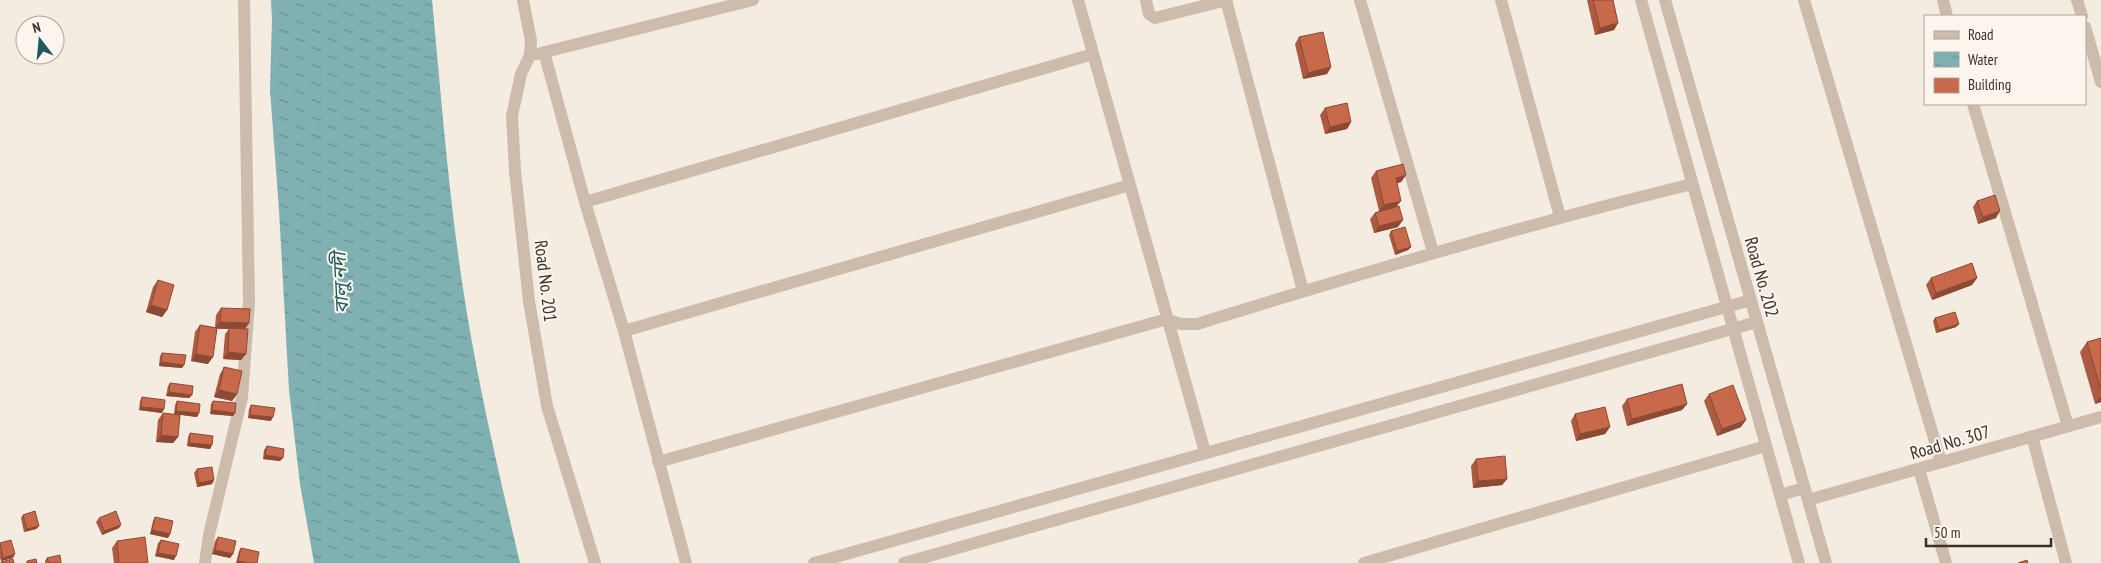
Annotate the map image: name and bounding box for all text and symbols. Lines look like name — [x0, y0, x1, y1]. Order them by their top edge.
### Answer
north arrow — [15, 15, 65, 65]
legend — [1924, 15, 2086, 105]
text: N — [30, 18, 43, 37]
text: Road — [1968, 25, 1994, 44]
text: Water — [1968, 50, 1999, 69]
text: Building — [1968, 75, 2011, 94]
street label: Road No. 202 — [1740, 234, 1784, 320]
street label: Road No. 201 — [530, 239, 562, 323]
water label: বালু নদী — [326, 248, 354, 314]
street label: Road No. 307 — [1907, 420, 1993, 464]
scale bar — [1926, 516, 2051, 548]
text: 50 m — [1934, 523, 1960, 542]

